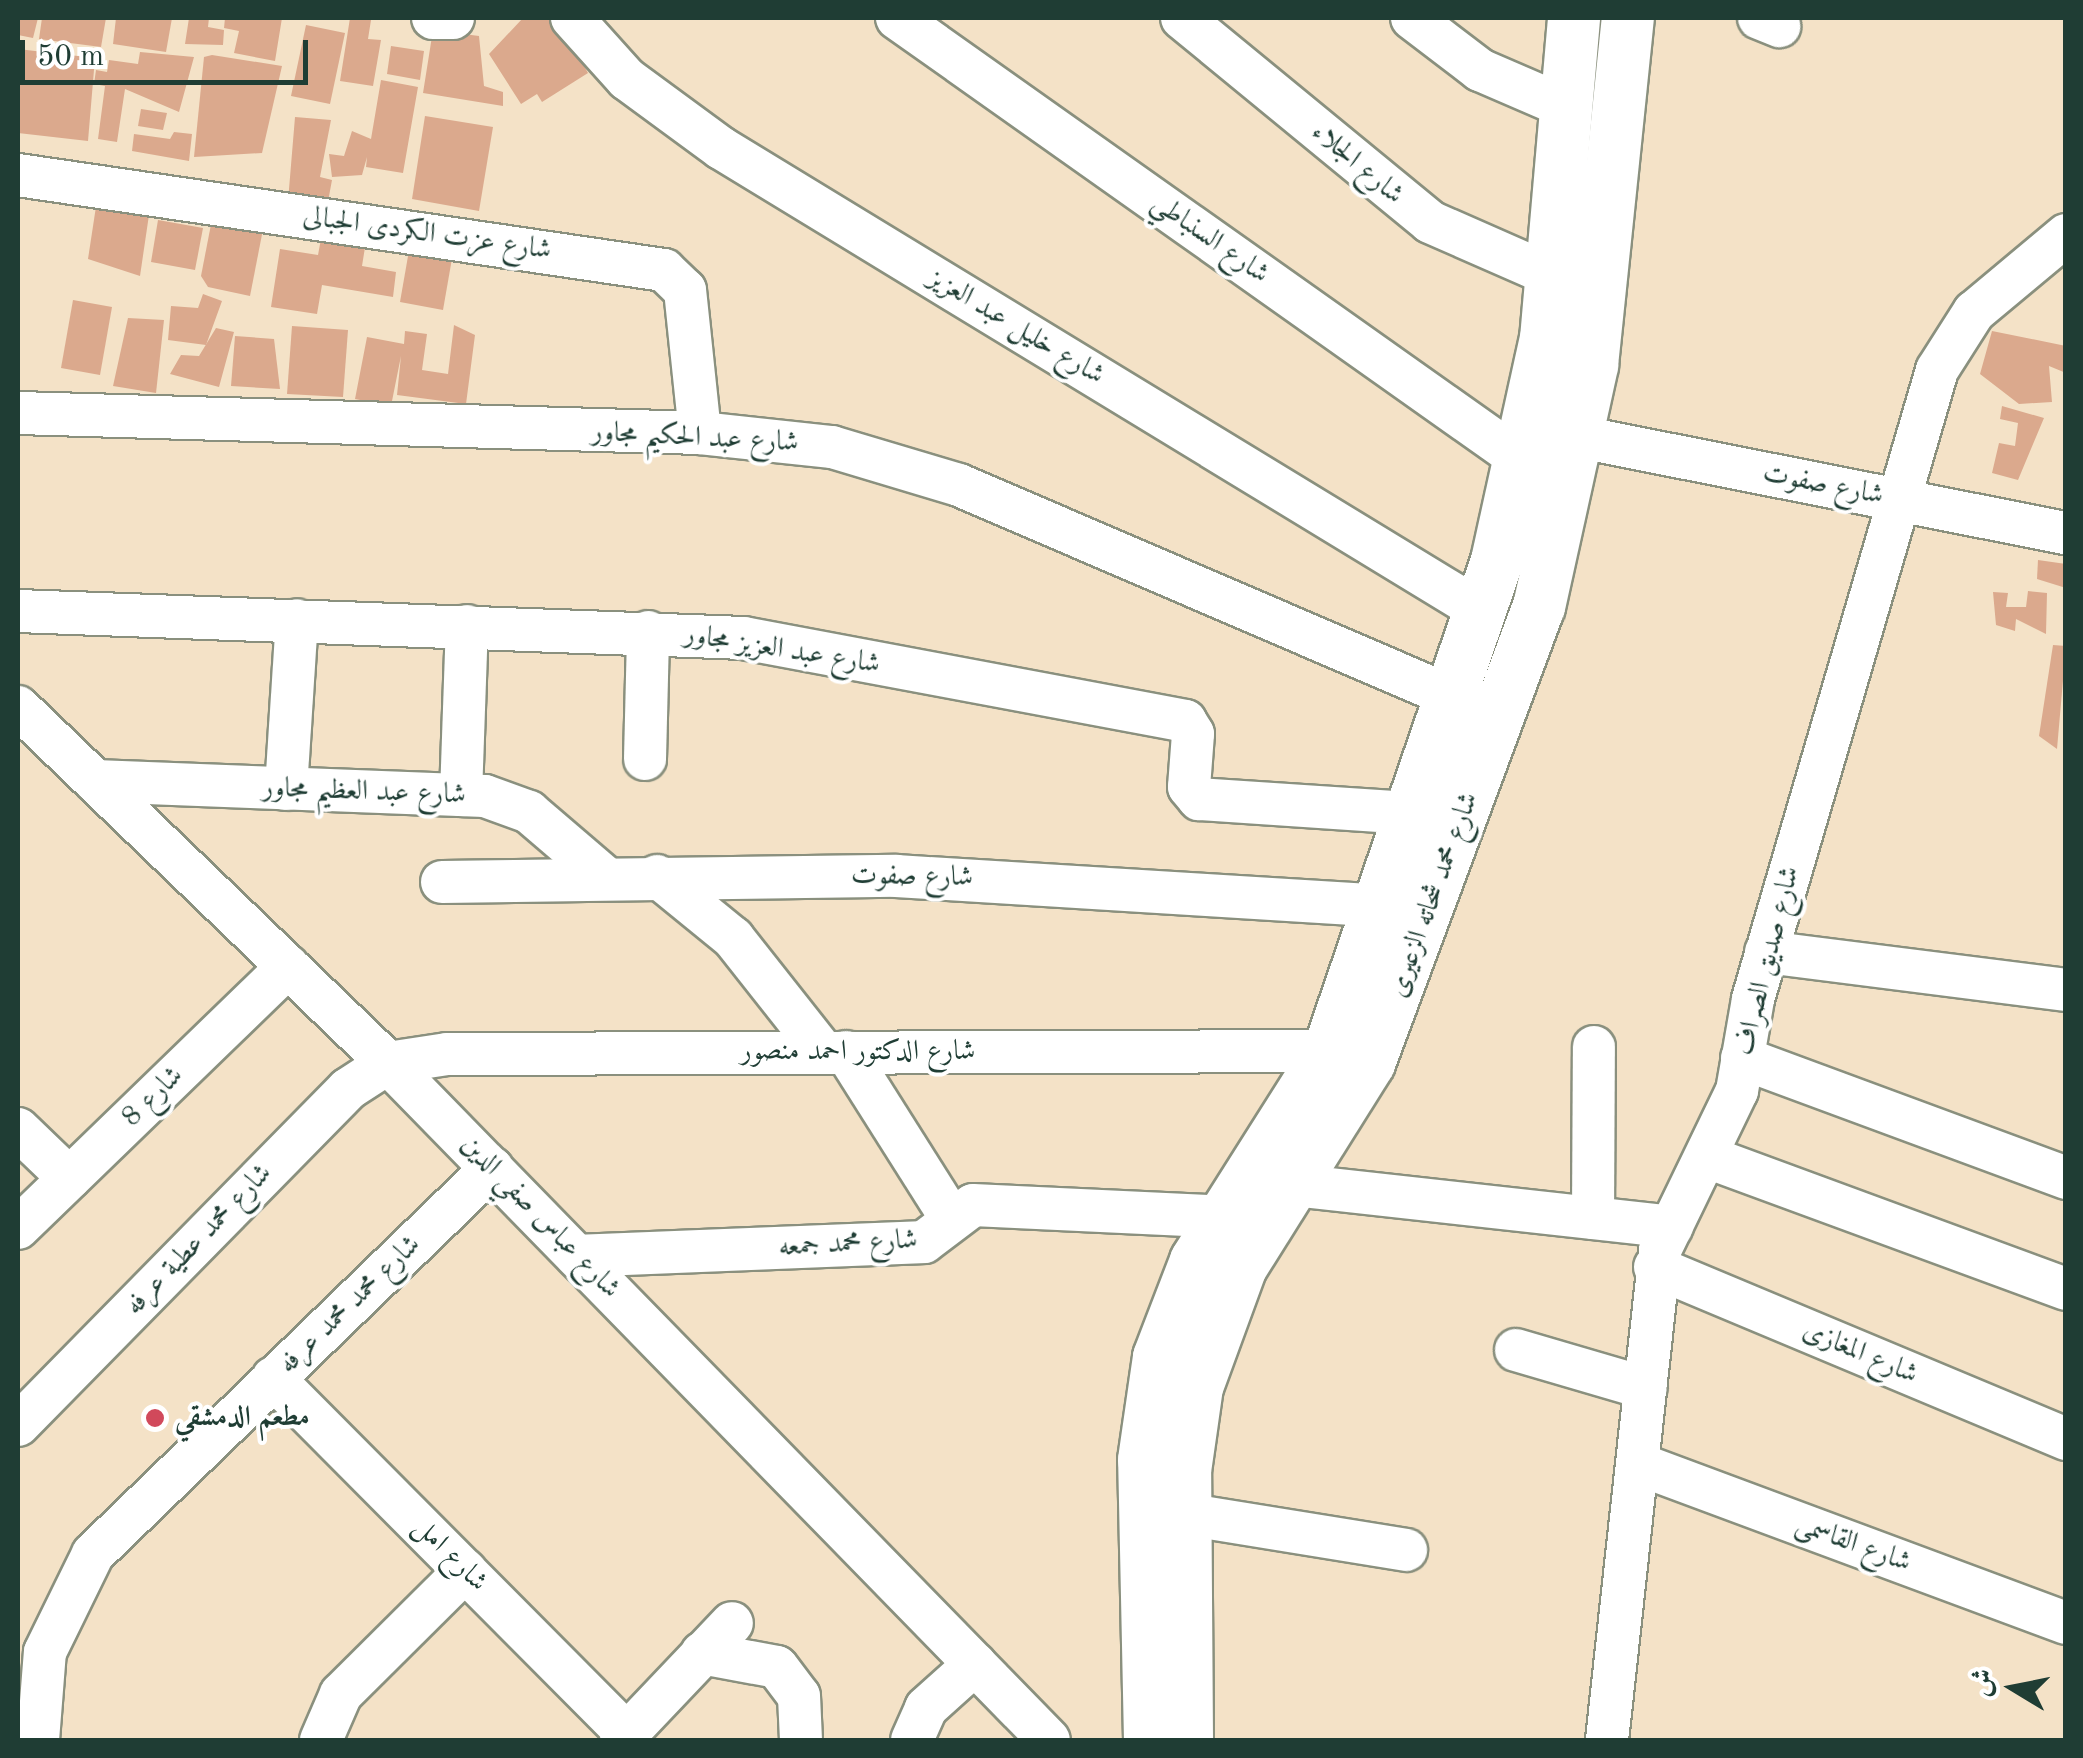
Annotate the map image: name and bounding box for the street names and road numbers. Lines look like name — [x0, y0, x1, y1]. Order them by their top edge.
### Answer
street label: شارع الجلاء — [1304, 116, 1410, 212]
street label: شارع السنباطي — [1145, 186, 1275, 292]
street label: شارع عزت الكردى الجبالى — [301, 200, 553, 268]
street label: شارع خليل عبد العزيز — [922, 261, 1110, 393]
street label: شارع عبد الحكيم مجاور — [591, 416, 799, 460]
street label: شارع صفوت — [1760, 457, 1886, 513]
street label: شارع عبد العزيز مجاور — [682, 618, 882, 682]
street label: شارع عبد العظيم مجاور — [262, 772, 466, 812]
street label: شارع محمد شحاته الزعيرى — [1381, 788, 1487, 1002]
street label: شارع صفوت — [851, 859, 973, 895]
street label: شارع صديق الصراف — [1728, 863, 1808, 1059]
street label: شارع الدكتور احمد منصور — [741, 1035, 975, 1069]
street label: شارع 8 — [115, 1060, 191, 1134]
street label: شارع عباس صفي الدين — [453, 1128, 627, 1306]
street label: شارع محمد عطية عرفه — [118, 1157, 280, 1323]
street label: شارع محمد جمعه — [778, 1224, 918, 1264]
street label: شارع محمد محمد عرفه — [272, 1229, 428, 1381]
street label: شارع المغازى — [1797, 1314, 1923, 1392]
street label: شارع القاسمى — [1791, 1508, 1915, 1580]
street label: شارع امل — [406, 1511, 494, 1599]

